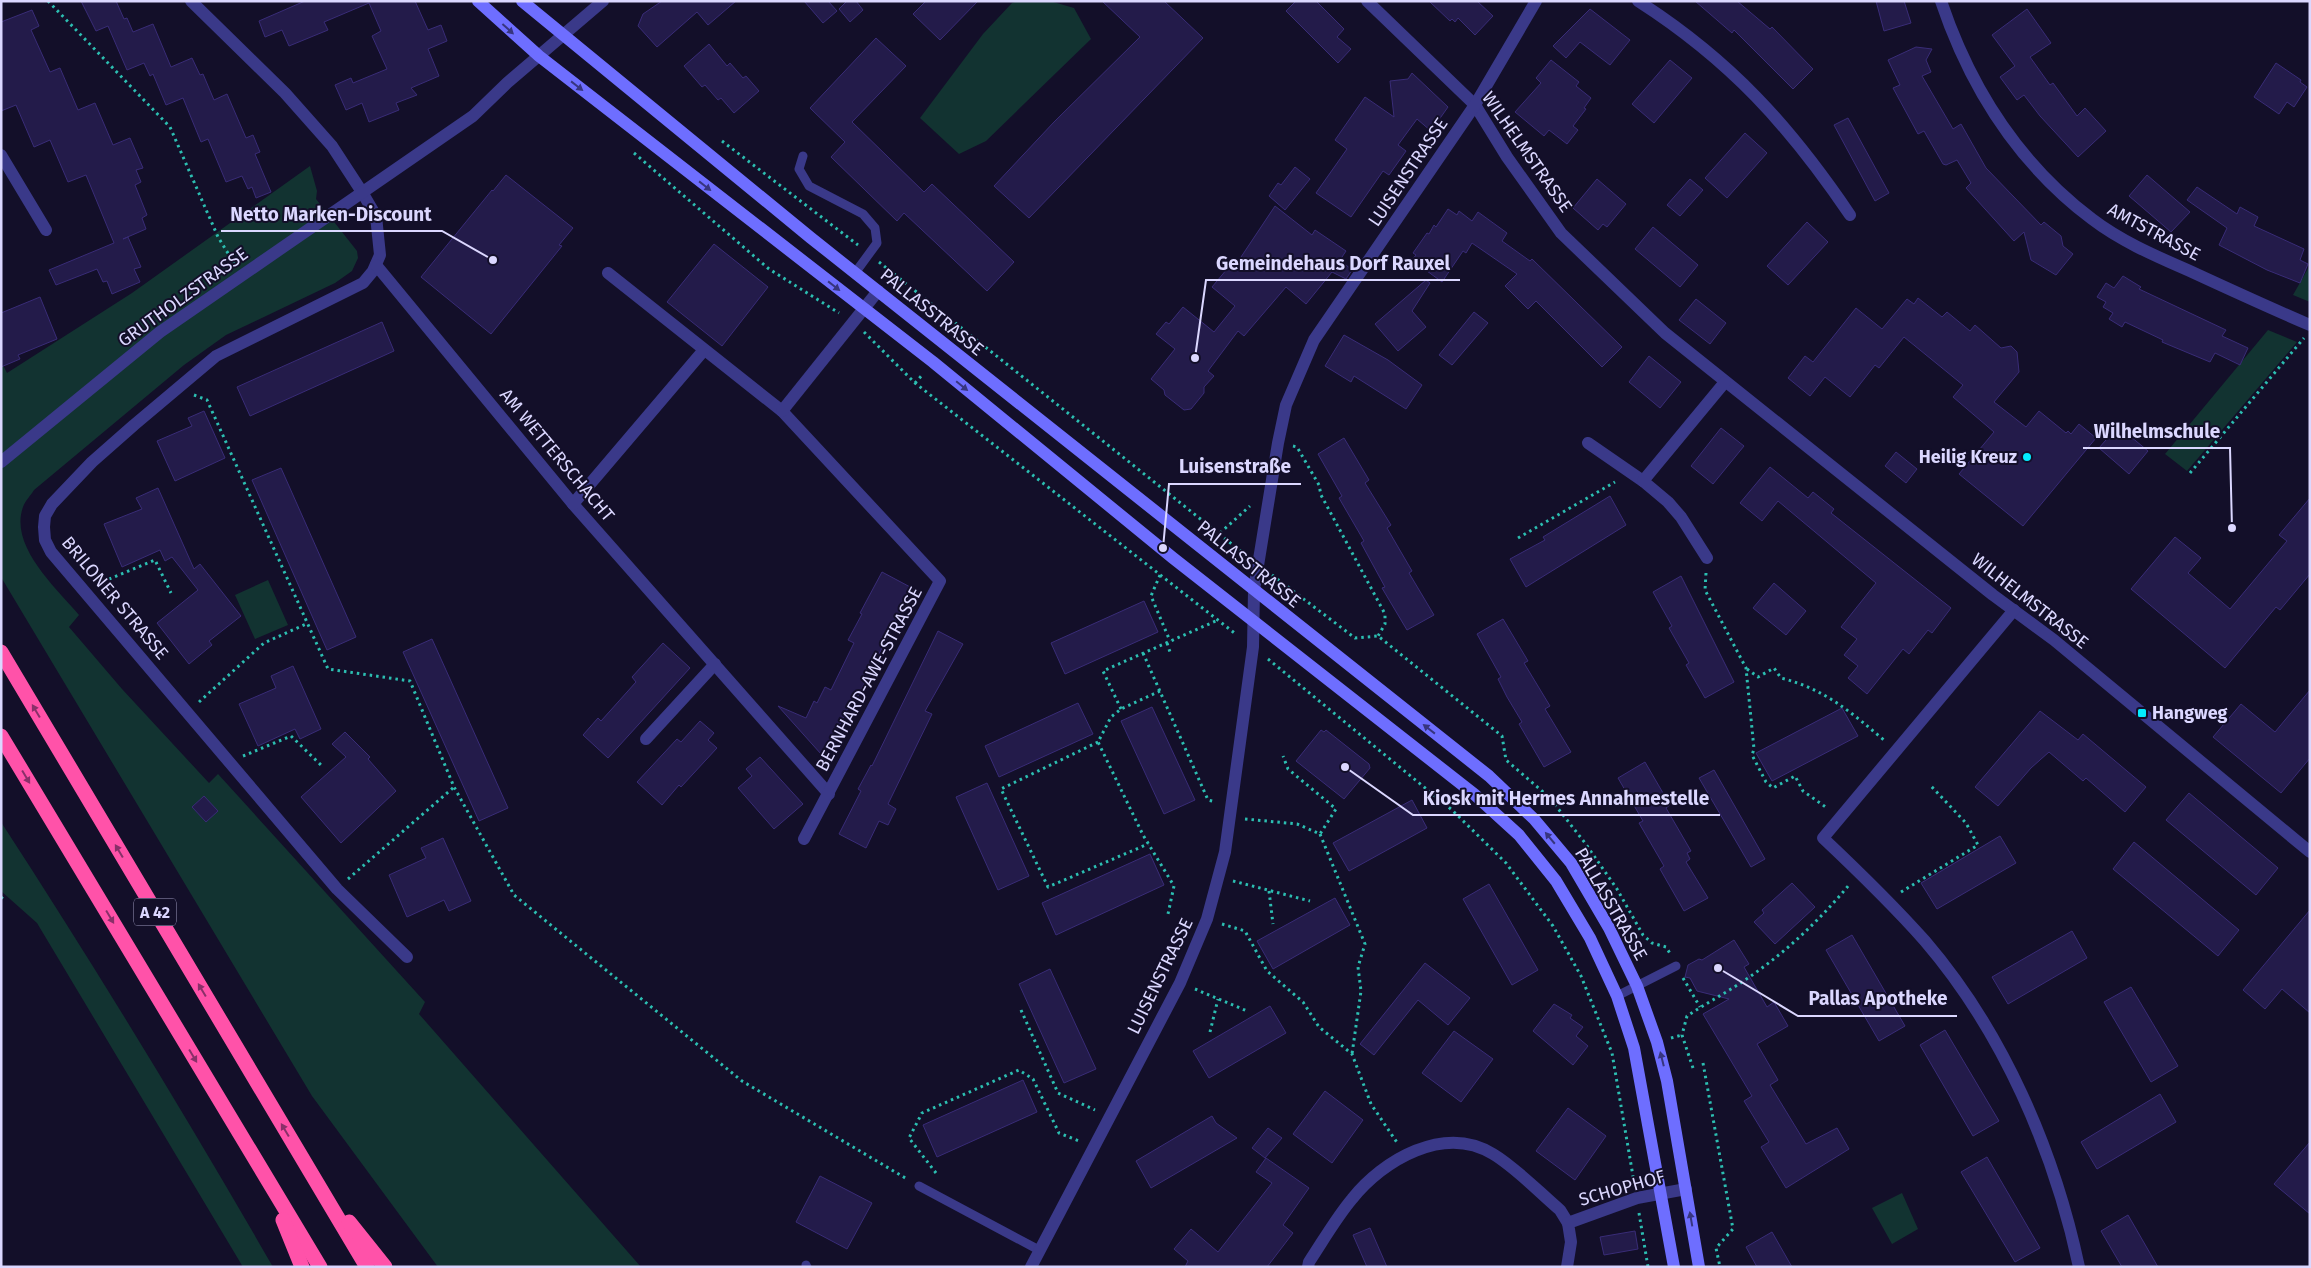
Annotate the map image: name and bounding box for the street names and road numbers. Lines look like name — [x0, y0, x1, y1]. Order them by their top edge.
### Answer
street label: WILHELMSTRASSE — [1477, 87, 1577, 217]
street label: LUISENSTRASSE — [1364, 113, 1452, 231]
street label: AMTSTRASSE — [2104, 198, 2204, 266]
street label: GRUTHOLZSTRASSE — [114, 243, 252, 351]
street label: PALLASSTRASSE — [876, 264, 988, 360]
street label: AM WETTERSCHACHT — [495, 384, 619, 526]
street label: PALLASSTRASSE — [1193, 516, 1305, 612]
street label: BRILONER STRASSE — [57, 532, 173, 664]
street label: WILHELMSTRASSE — [1967, 548, 2093, 654]
street label: BERNHARD-AWE-STRASSE — [811, 583, 927, 775]
street label: PALLASSTRASSE — [1570, 844, 1652, 964]
road number: A 42 — [134, 899, 176, 926]
street label: LUISENSTRASSE — [1122, 914, 1198, 1038]
street label: SCHOPHOF — [1576, 1165, 1668, 1211]

